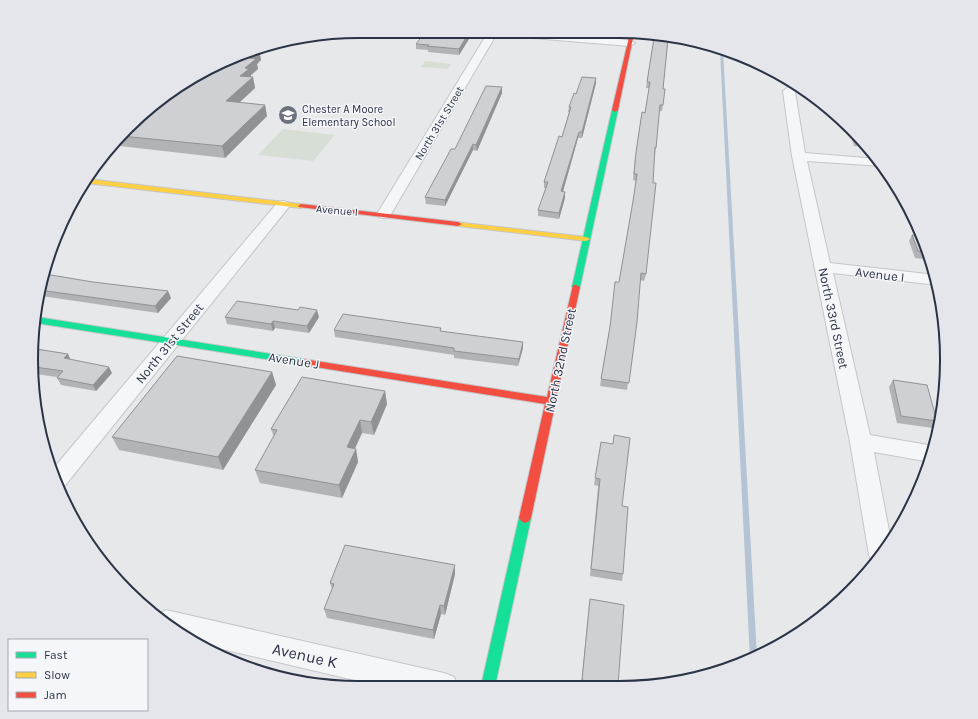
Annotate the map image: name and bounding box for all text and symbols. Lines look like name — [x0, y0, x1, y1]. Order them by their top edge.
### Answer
street label: North 31st Street — [412, 84, 467, 163]
place label: Chester A Moore Elementary School — [302, 103, 395, 129]
school or university icon: Chester A Moore Elementary School — [277, 104, 299, 126]
street label: Avenue I — [316, 202, 358, 219]
street label: Avenue I — [854, 264, 905, 285]
street label: North 33rd Street — [815, 266, 852, 370]
street label: North 31st Street — [132, 300, 206, 386]
street label: North 32nd Street — [542, 307, 579, 414]
street label: Avenue J — [268, 349, 320, 372]
legend — [8, 639, 148, 711]
street label: Avenue K — [271, 639, 340, 672]
text: Fast — [44, 648, 68, 662]
text: Slow — [44, 668, 70, 682]
text: Jam — [44, 688, 67, 702]

